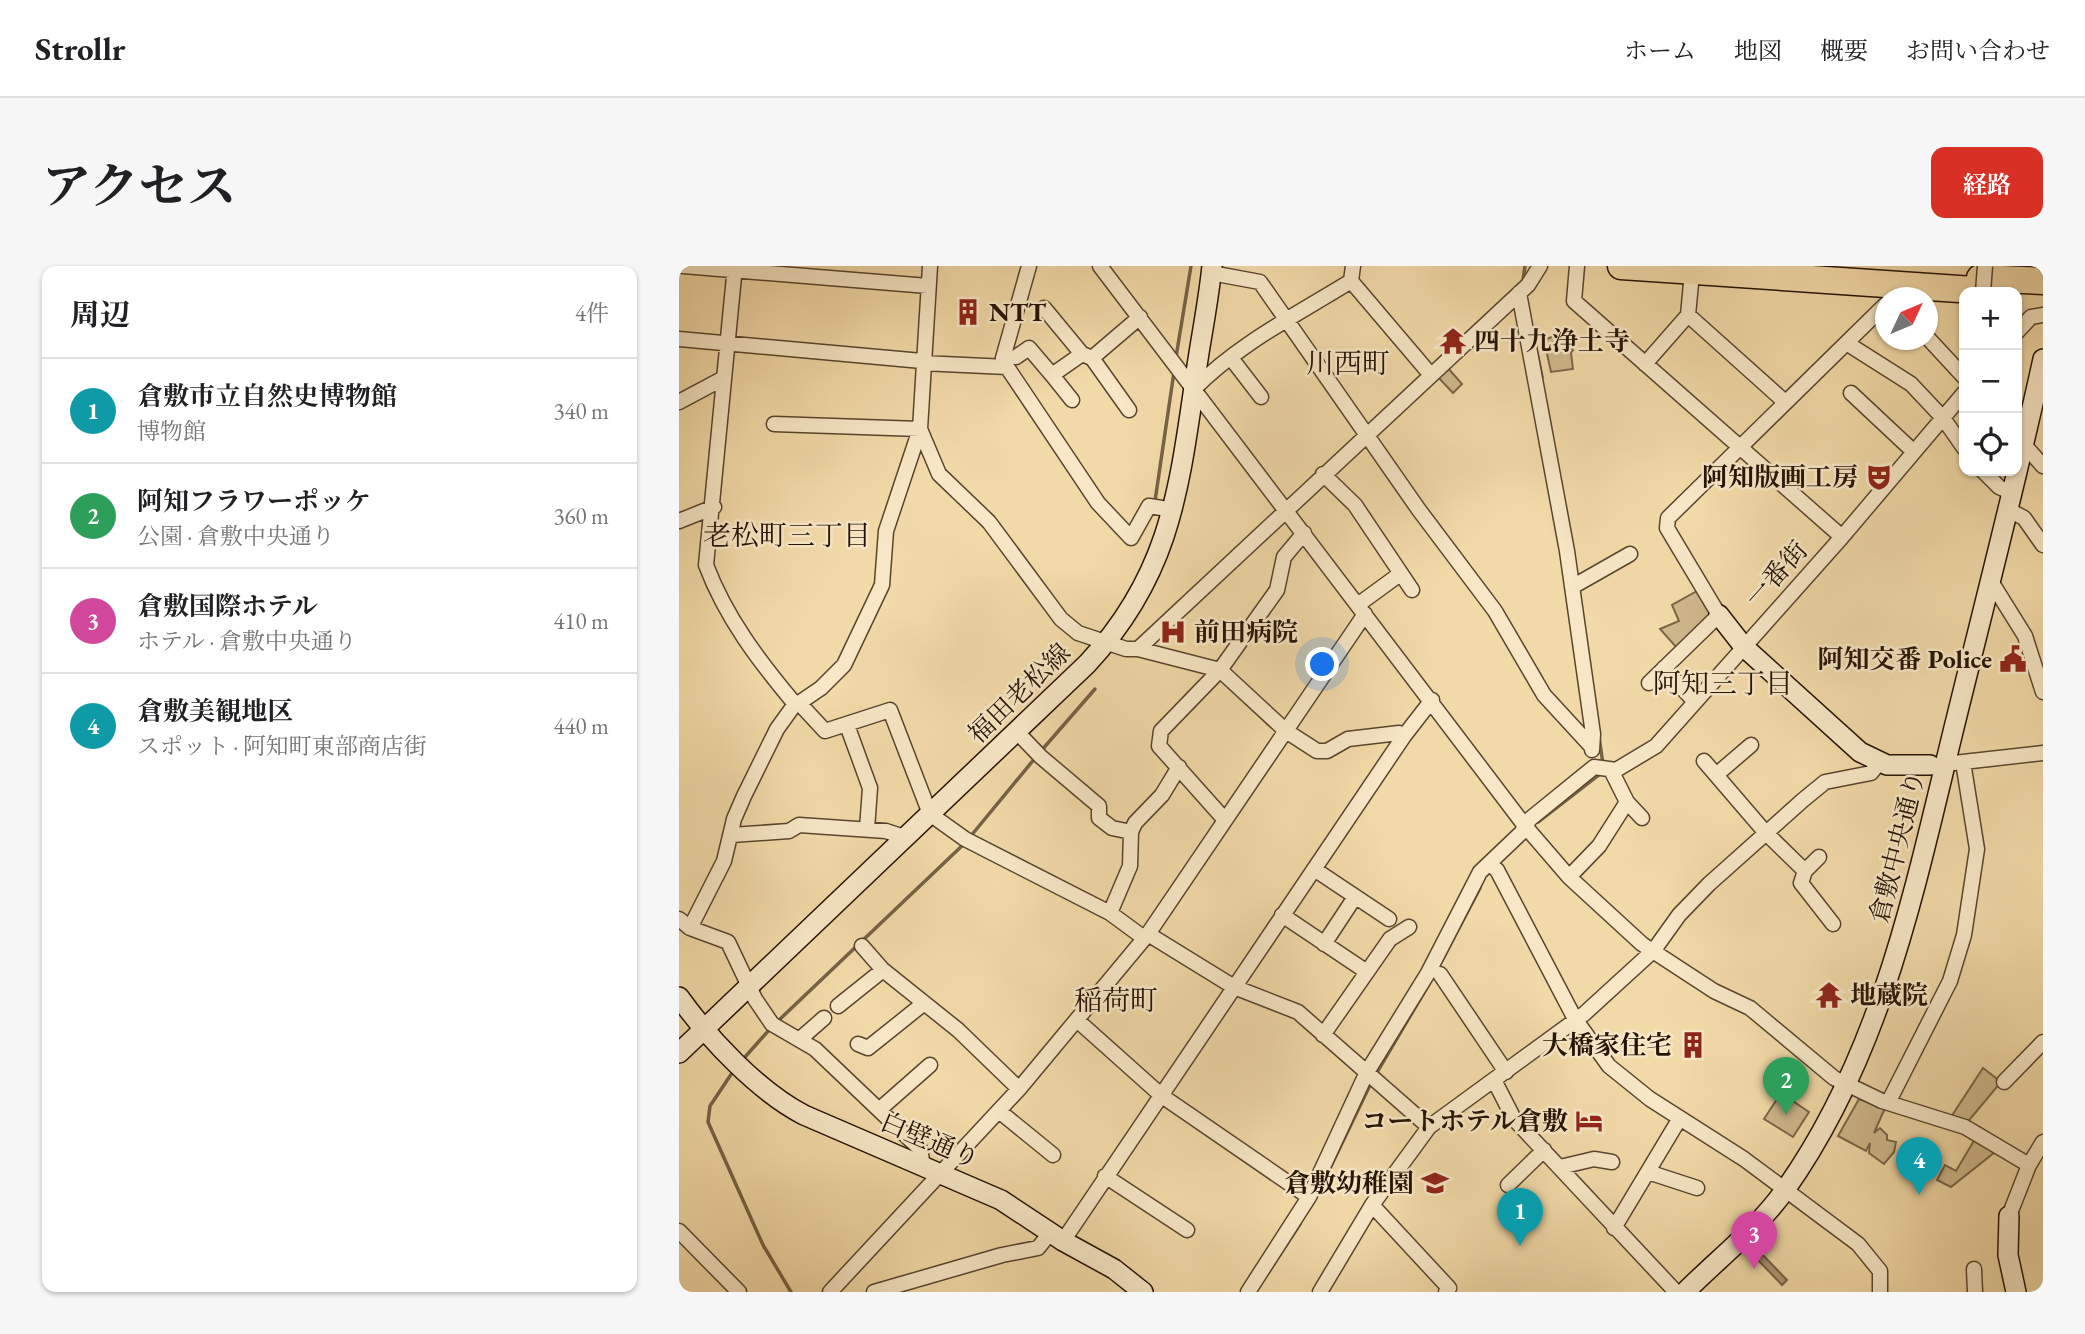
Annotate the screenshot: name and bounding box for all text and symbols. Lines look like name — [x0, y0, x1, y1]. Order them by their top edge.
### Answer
text: Strollr — [35, 27, 126, 70]
text: ホーム — [1624, 35, 1696, 66]
text: 地図 — [1734, 35, 1782, 66]
text: 概要 — [1820, 35, 1868, 66]
text: お問い合わせ — [1906, 35, 2050, 66]
button: 経路 — [1931, 147, 2043, 218]
text: アクセス — [42, 154, 237, 218]
north arrow — [1875, 287, 1938, 350]
map controls — [1959, 287, 2022, 476]
button: + — [1959, 287, 2022, 350]
text: 周辺 — [70, 295, 130, 334]
place label: NTT — [989, 295, 1047, 329]
building icon: NTT — [953, 297, 983, 327]
text: 4件 — [575, 298, 609, 328]
place label: 四十九浄土寺 — [1474, 324, 1630, 358]
temple icon: 四十九浄土寺 — [1438, 326, 1468, 356]
district label: 川西町 — [1306, 345, 1390, 381]
button: − — [1959, 350, 2022, 413]
text: 倉敷市立自然史博物館 — [137, 379, 397, 413]
text: 1 — [87, 396, 99, 426]
text: 340 m — [553, 396, 609, 426]
button: locate — [1959, 413, 2022, 476]
text: 博物館 — [137, 416, 206, 446]
place label: 阿知版画工房 — [1702, 460, 1858, 494]
theatre icon: 阿知版画工房 — [1864, 462, 1894, 492]
text: 阿知フラワーポッケ — [137, 484, 371, 518]
text: 2 — [87, 501, 99, 531]
text: 360 m — [553, 501, 609, 531]
district label: 老松町三丁目 — [703, 517, 871, 553]
text: 公園 · 倉敷中央通り — [137, 521, 335, 551]
street label: 一番街 — [1737, 534, 1815, 614]
text: 倉敷国際ホテル — [137, 589, 318, 623]
text: 3 — [87, 606, 99, 636]
text: 410 m — [553, 606, 609, 636]
place label: 前田病院 — [1194, 615, 1298, 649]
hospital icon: 前田病院 — [1158, 617, 1188, 647]
text: ホテル · 倉敷中央通り — [137, 626, 357, 656]
street label: 福田老松線 — [960, 636, 1078, 750]
place label: 阿知交番 Police — [1818, 642, 1992, 676]
public building icon: 阿知交番 Police — [1998, 644, 2028, 674]
your location — [1305, 647, 1339, 681]
district label: 阿知三丁目 — [1653, 665, 1793, 701]
text: 倉敷美観地区 — [137, 694, 293, 728]
text: 4 — [87, 711, 99, 741]
text: 440 m — [553, 711, 609, 741]
text: スポット · 阿知町東部商店街 — [137, 731, 427, 761]
street label: 倉敷中央通り — [1862, 767, 1932, 927]
place label: 地蔵院 — [1850, 978, 1928, 1012]
temple icon: 地蔵院 — [1814, 980, 1844, 1010]
district label: 稲荷町 — [1074, 982, 1158, 1018]
place label: 大橋家住宅 — [1542, 1028, 1672, 1062]
building icon: 大橋家住宅 — [1678, 1030, 1708, 1060]
pin: 2 — [1763, 1057, 1809, 1115]
street label: 白壁通り — [875, 1104, 985, 1176]
place label: コートホテル倉敷 — [1361, 1104, 1568, 1138]
hotel icon: コートホテル倉敷 — [1574, 1106, 1604, 1136]
pin: 4 — [1896, 1137, 1942, 1195]
place label: 倉敷幼稚園 — [1284, 1166, 1414, 1200]
school or university icon: 倉敷幼稚園 — [1420, 1168, 1450, 1198]
pin: 1 — [1497, 1188, 1543, 1246]
pin: 3 — [1731, 1211, 1777, 1269]

